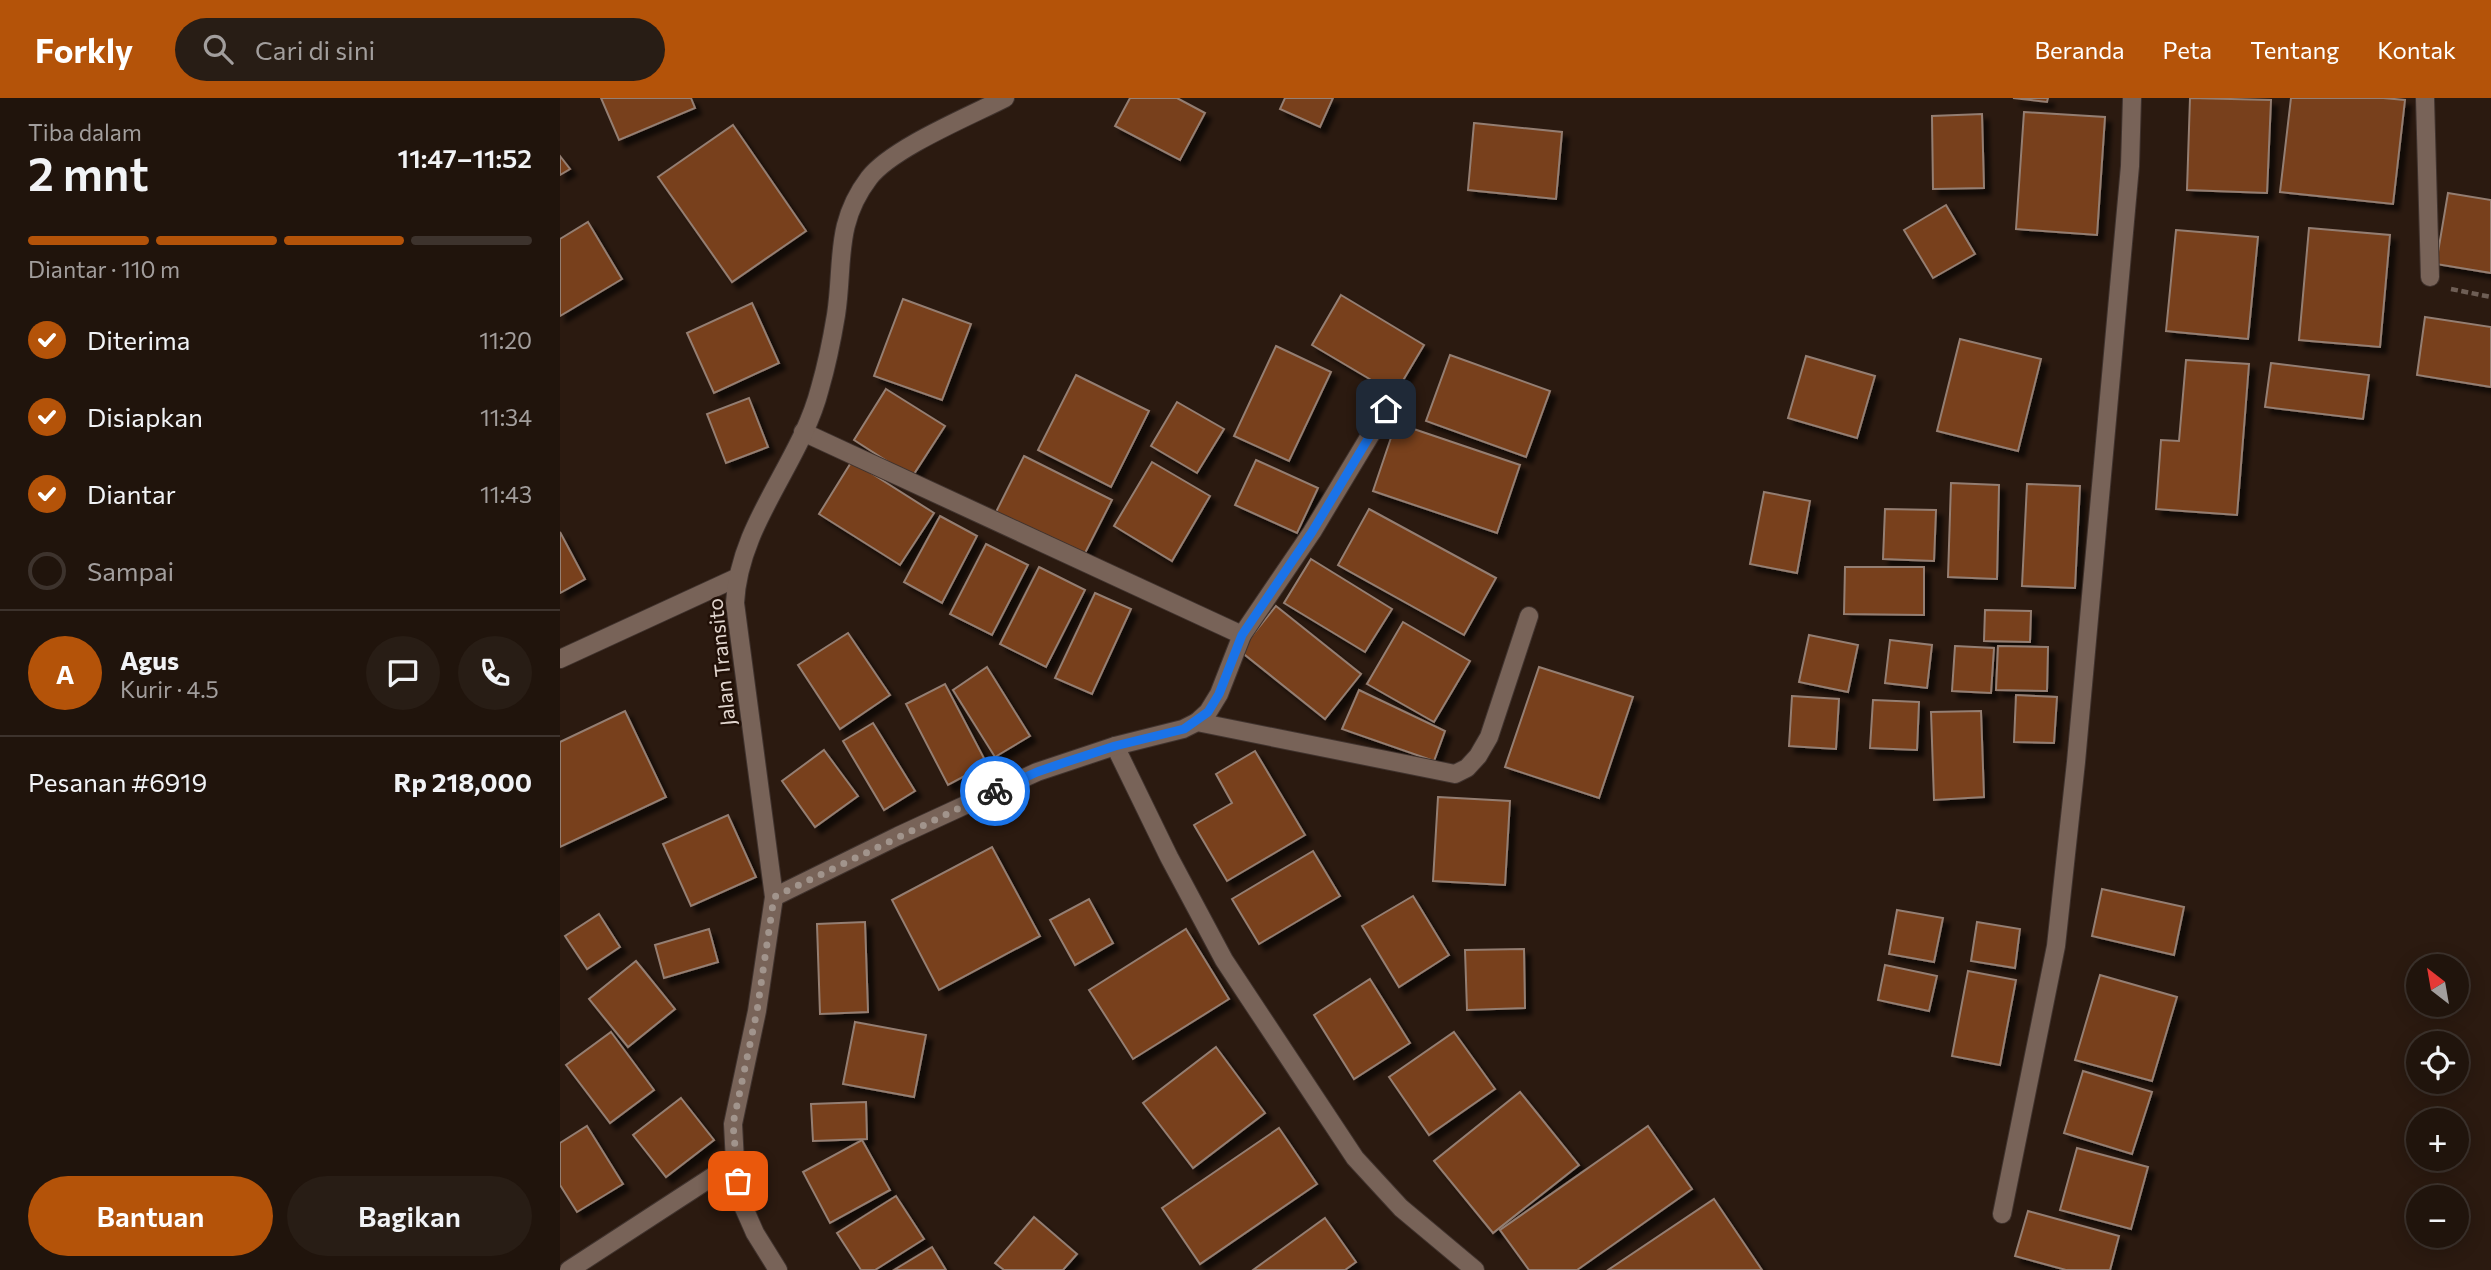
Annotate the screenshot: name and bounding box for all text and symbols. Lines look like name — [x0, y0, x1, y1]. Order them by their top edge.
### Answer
search box — [175, 18, 665, 81]
text: Forkly — [35, 29, 133, 70]
icon: search — [199, 30, 237, 68]
text: Cari di sini — [255, 34, 375, 65]
text: Beranda — [2034, 35, 2125, 64]
text: Peta — [2163, 35, 2212, 64]
text: Tentang — [2250, 35, 2339, 64]
text: Kontak — [2377, 35, 2456, 64]
text: Tiba dalam — [28, 118, 142, 146]
text: 11:47–11:52 — [398, 142, 532, 173]
text: 2 mnt — [28, 144, 149, 200]
text: Diantar · 110 m — [28, 255, 180, 283]
icon: check — [28, 321, 66, 359]
text: Diterima — [87, 324, 190, 355]
text: 11:20 — [479, 326, 532, 354]
pin — [1356, 379, 1416, 439]
icon: home — [1367, 390, 1405, 428]
icon: check — [28, 398, 66, 436]
text: Disiapkan — [87, 401, 203, 432]
text: 11:34 — [480, 403, 532, 431]
icon: check — [28, 475, 66, 513]
text: Diantar — [87, 478, 176, 509]
text: 11:43 — [480, 480, 532, 508]
text: Sampai — [87, 555, 174, 586]
street label: Jalan Transito — [701, 597, 740, 727]
button: chat — [366, 636, 440, 710]
button: phone — [458, 636, 532, 710]
text: Agus — [120, 644, 179, 675]
text: A — [56, 658, 74, 689]
text: Kurir · 4.5 — [120, 675, 219, 703]
courier — [960, 756, 1030, 826]
text: Pesanan #6919 — [28, 766, 207, 797]
text: Rp 218,000 — [393, 766, 532, 797]
icon: bike — [976, 772, 1014, 810]
north arrow — [2406, 954, 2469, 1017]
map controls — [2406, 954, 2469, 1248]
button: locate — [2406, 1031, 2469, 1094]
button: + — [2406, 1108, 2469, 1171]
pin — [708, 1151, 768, 1211]
icon: bag — [719, 1162, 757, 1200]
button: Bantuan — [28, 1176, 273, 1256]
button: Bagikan — [287, 1176, 532, 1256]
button: − — [2406, 1185, 2469, 1248]

